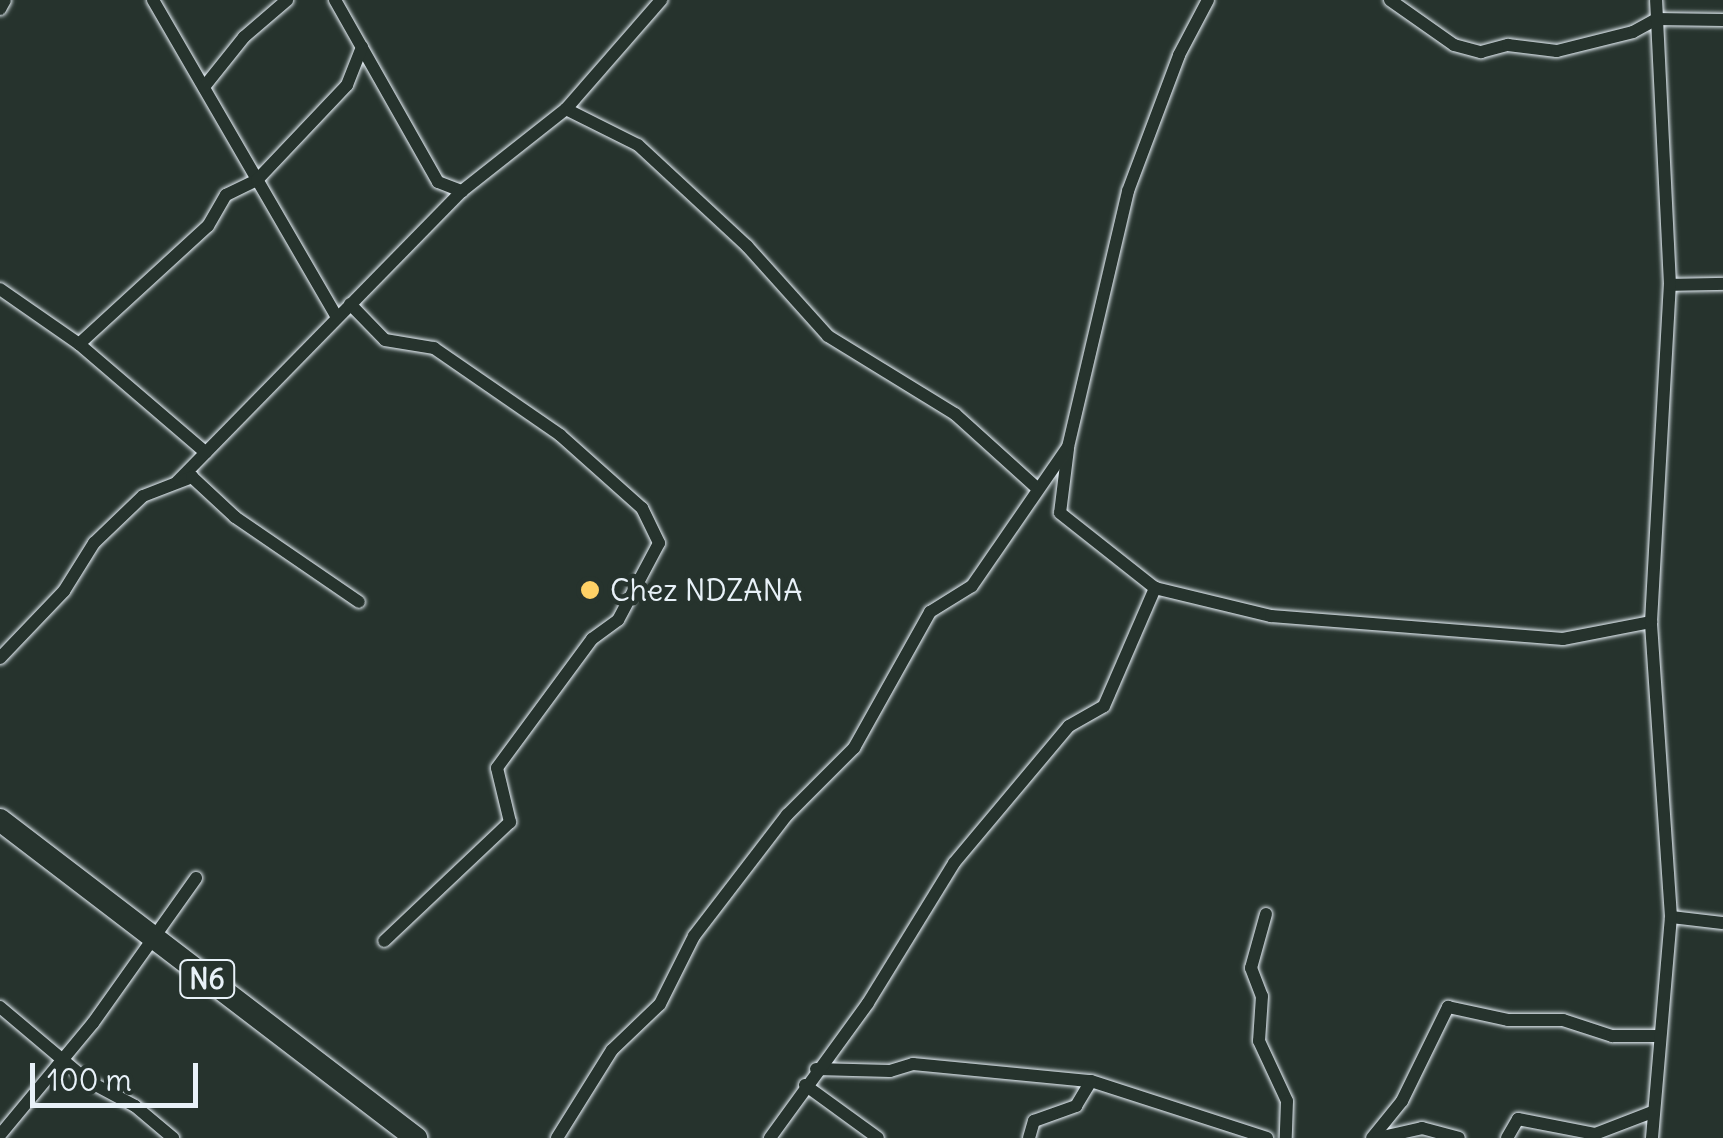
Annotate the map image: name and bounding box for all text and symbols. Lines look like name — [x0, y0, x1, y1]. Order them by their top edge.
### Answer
place label: Chez NDZANA — [610, 572, 803, 608]
marker: Chez NDZANA — [579, 579, 601, 601]
road number: N6 — [177, 956, 237, 1002]
scale bar — [35, 1043, 202, 1105]
text: 100 m — [47, 1061, 132, 1099]

